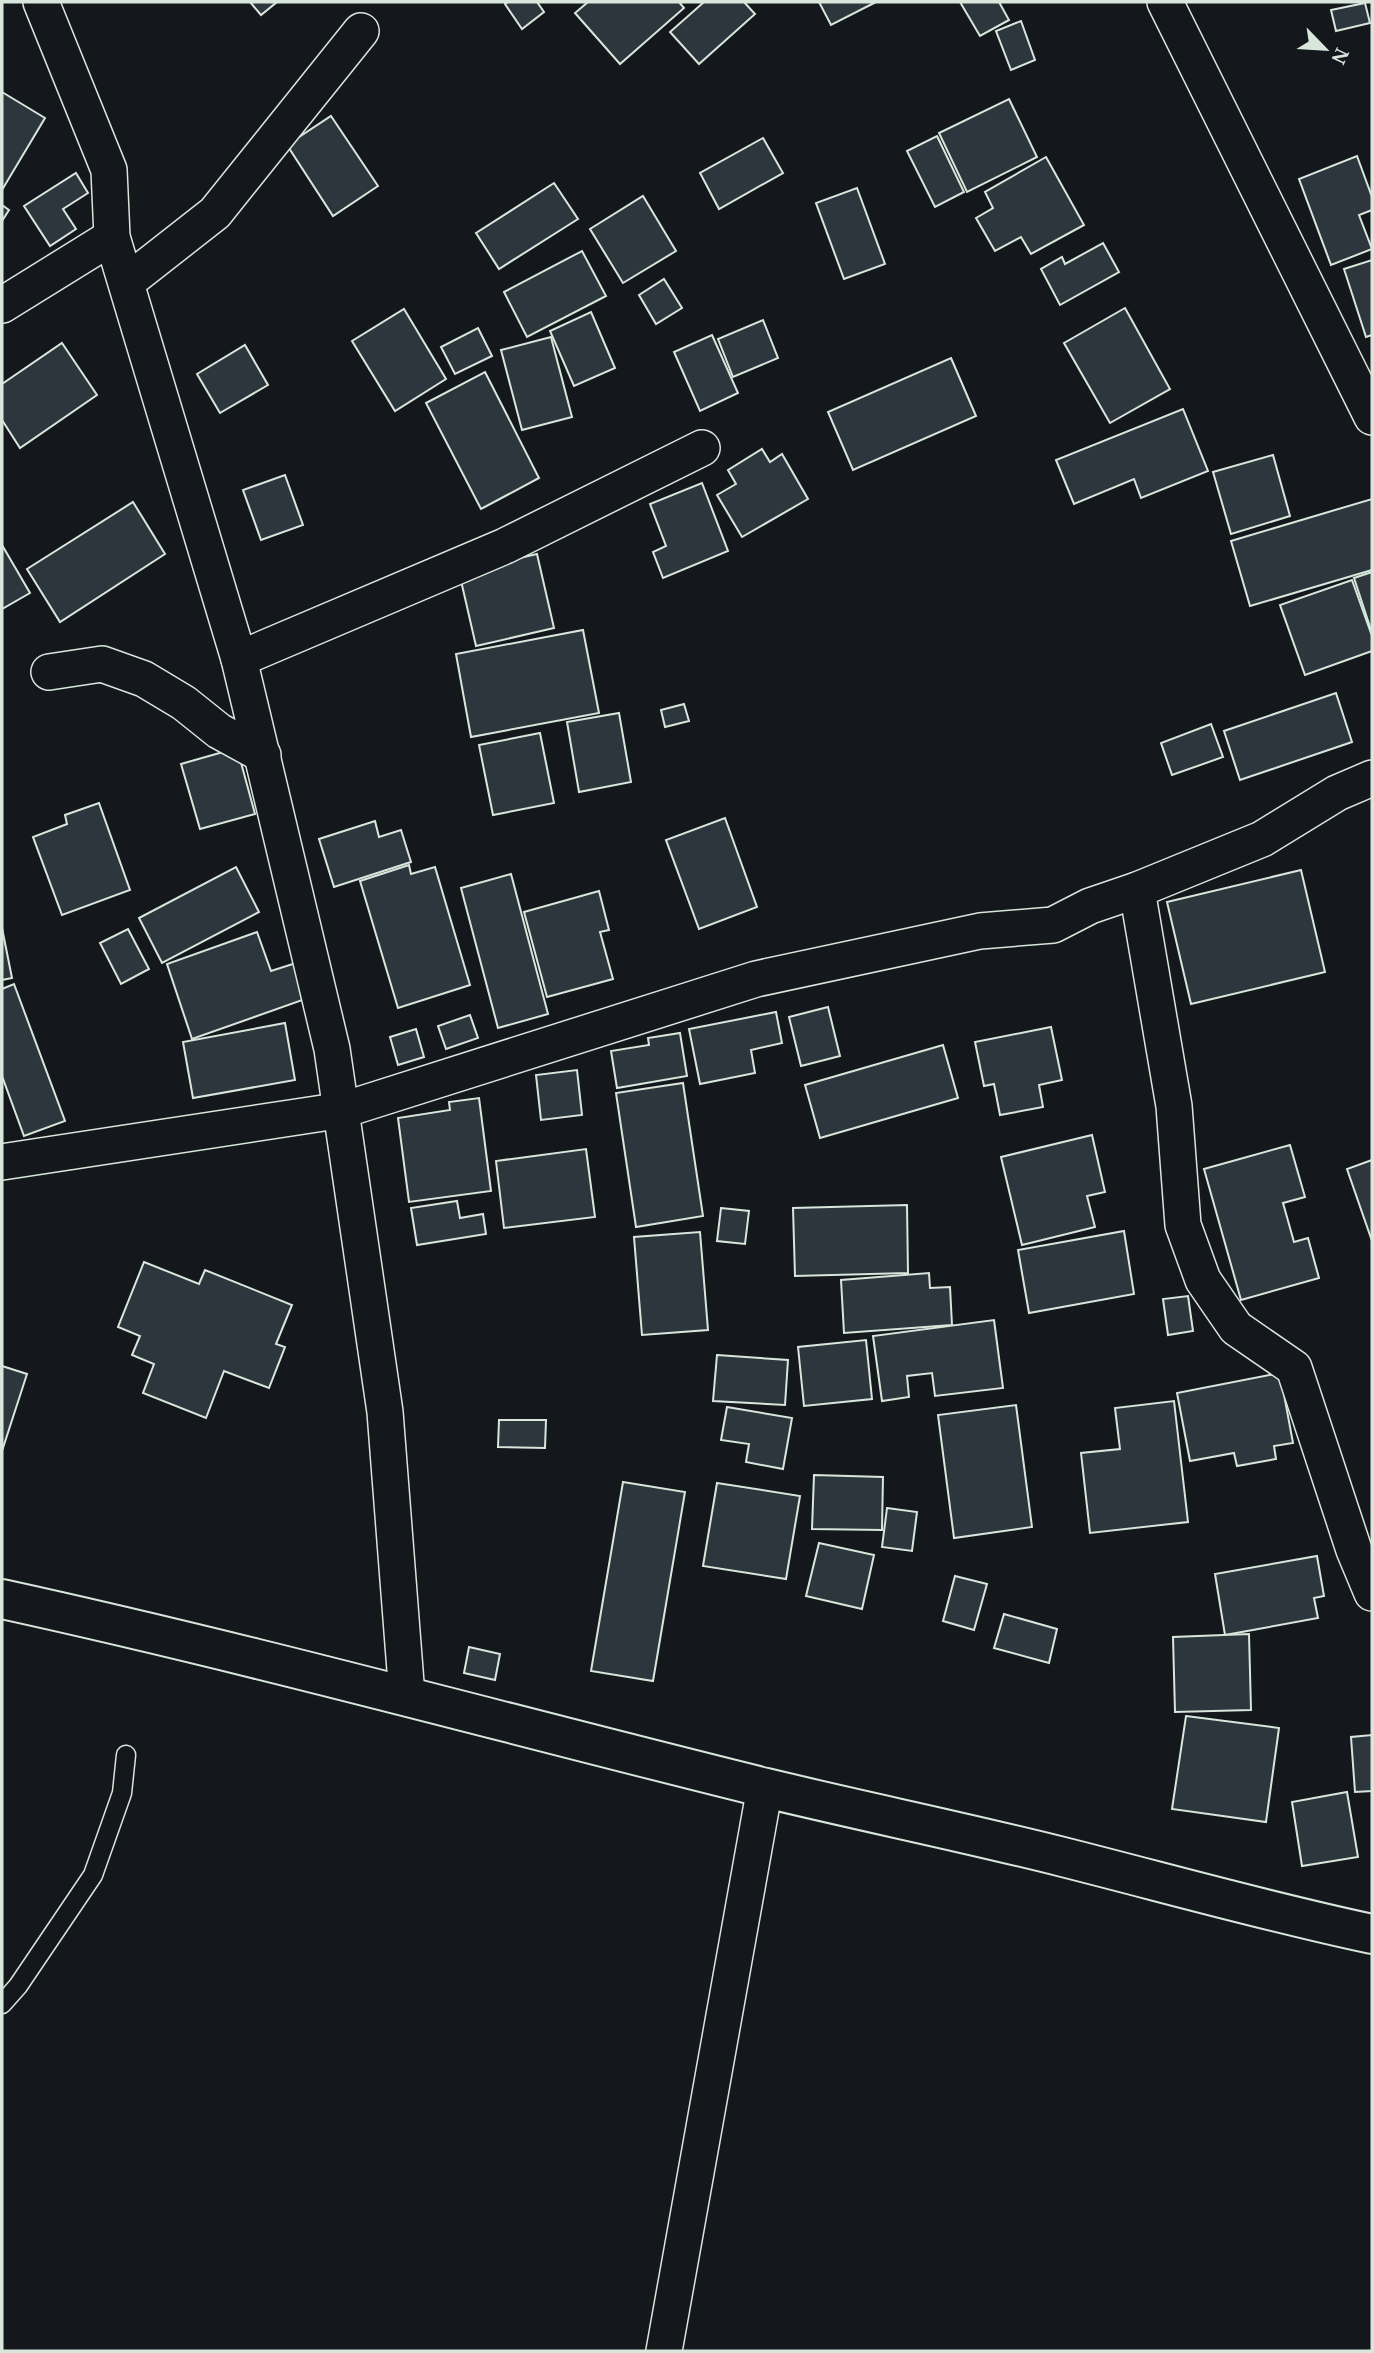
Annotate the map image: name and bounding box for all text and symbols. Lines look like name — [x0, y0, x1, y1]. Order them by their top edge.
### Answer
north arrow — [1290, 14, 1360, 84]
text: N — [1325, 44, 1355, 68]

